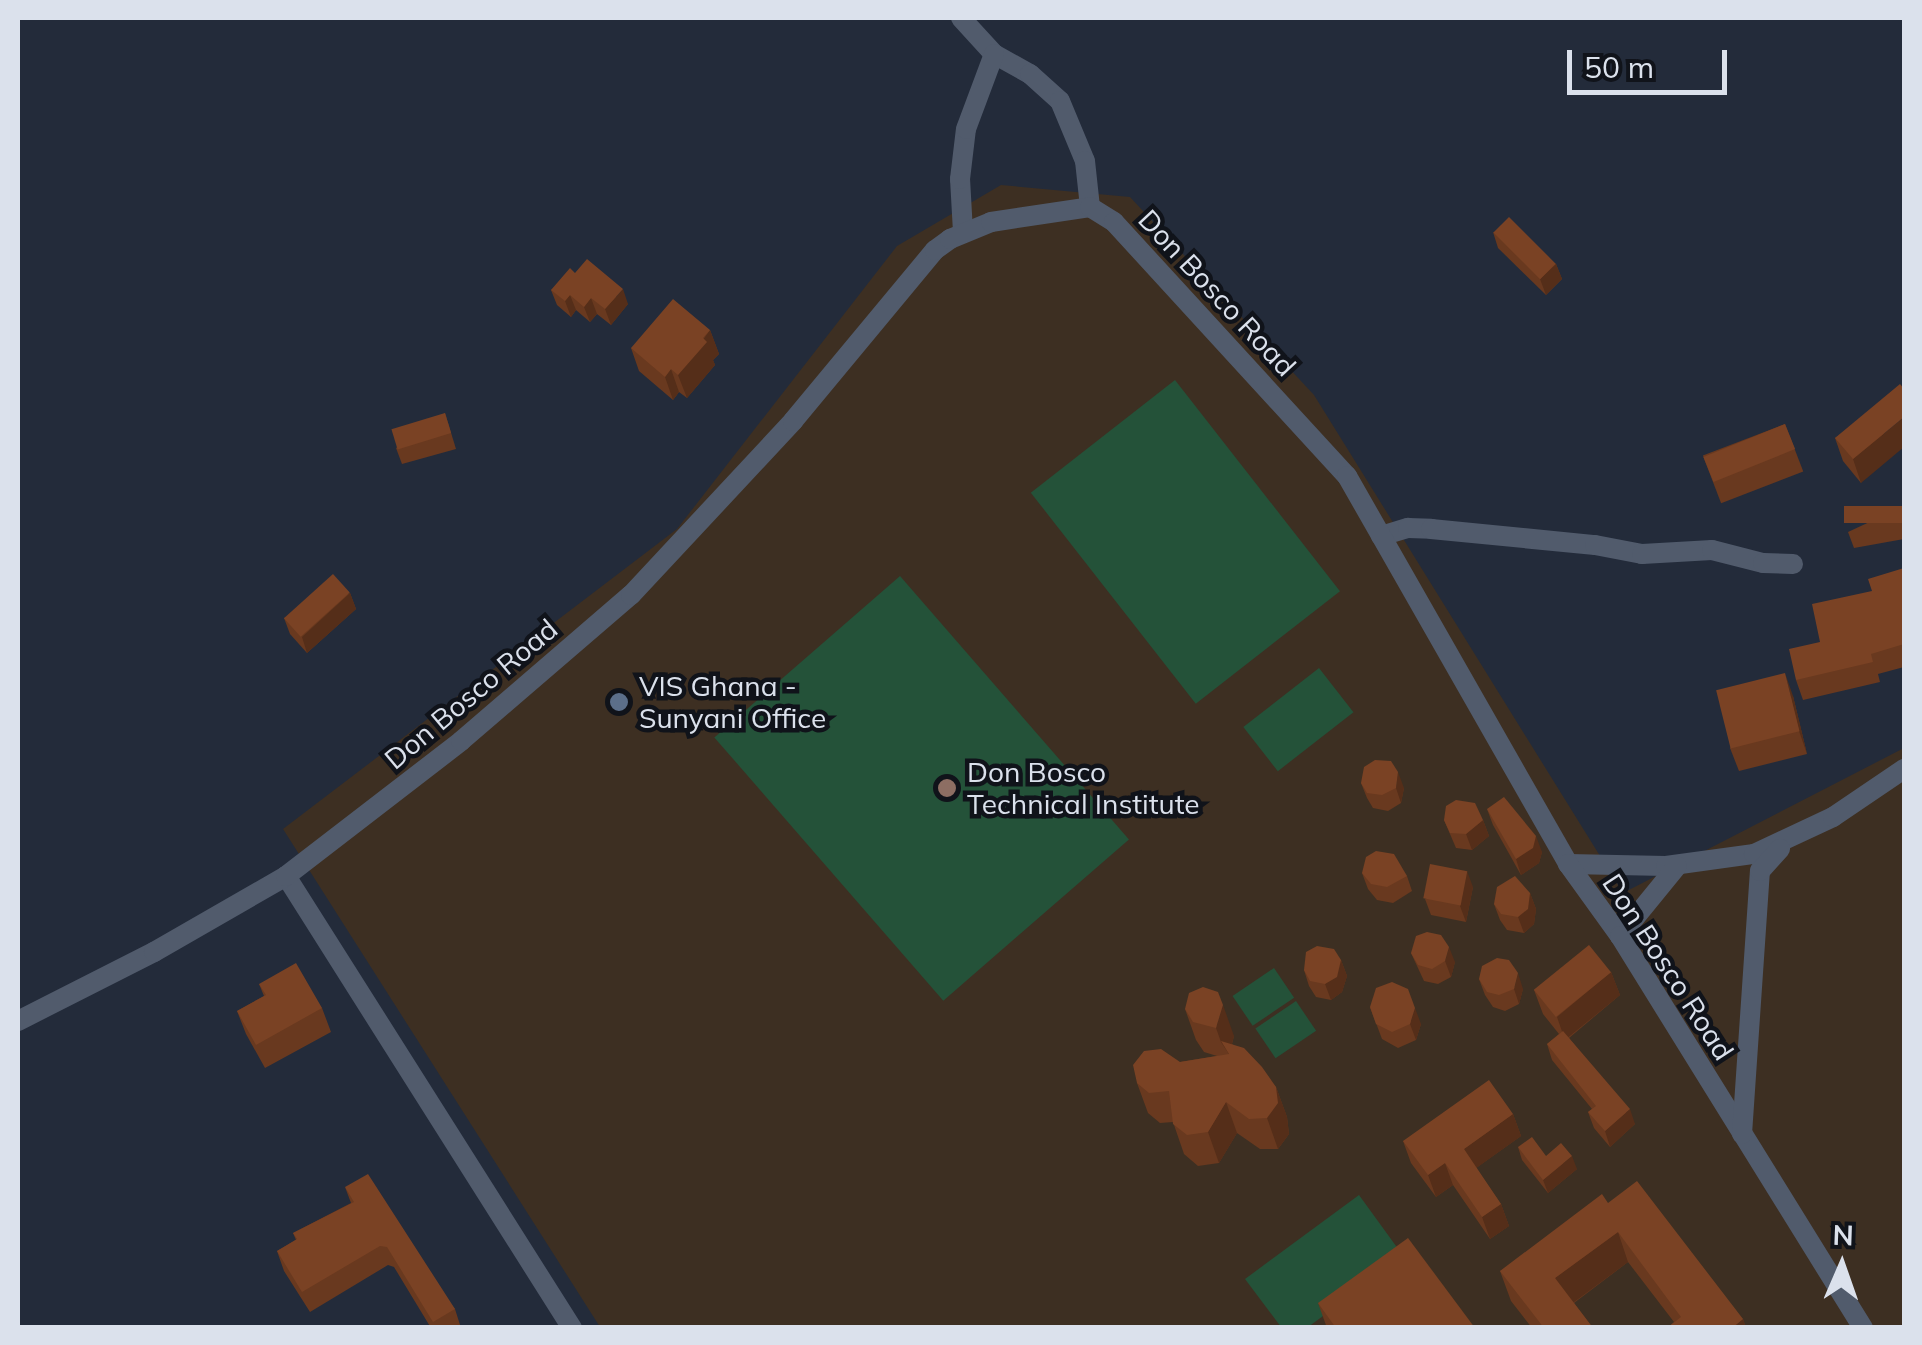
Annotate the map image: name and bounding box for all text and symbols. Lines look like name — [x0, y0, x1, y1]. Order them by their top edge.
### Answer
scale bar — [1572, 30, 1732, 92]
text: 50 m — [1584, 48, 1654, 86]
street label: Don Bosco Road — [1131, 203, 1303, 383]
street label: Don Bosco Road — [378, 612, 564, 776]
place label: VIS Ghana - Sunyani Office — [639, 669, 826, 735]
marker: VIS Ghana - Sunyani Office — [608, 691, 630, 713]
place label: Don Bosco Technical Institute — [967, 755, 1200, 821]
marker: Don Bosco Technical Institute — [936, 777, 958, 799]
street label: Don Bosco Road — [1595, 868, 1741, 1066]
north arrow — [1792, 1215, 1892, 1315]
text: N — [1832, 1217, 1854, 1252]

